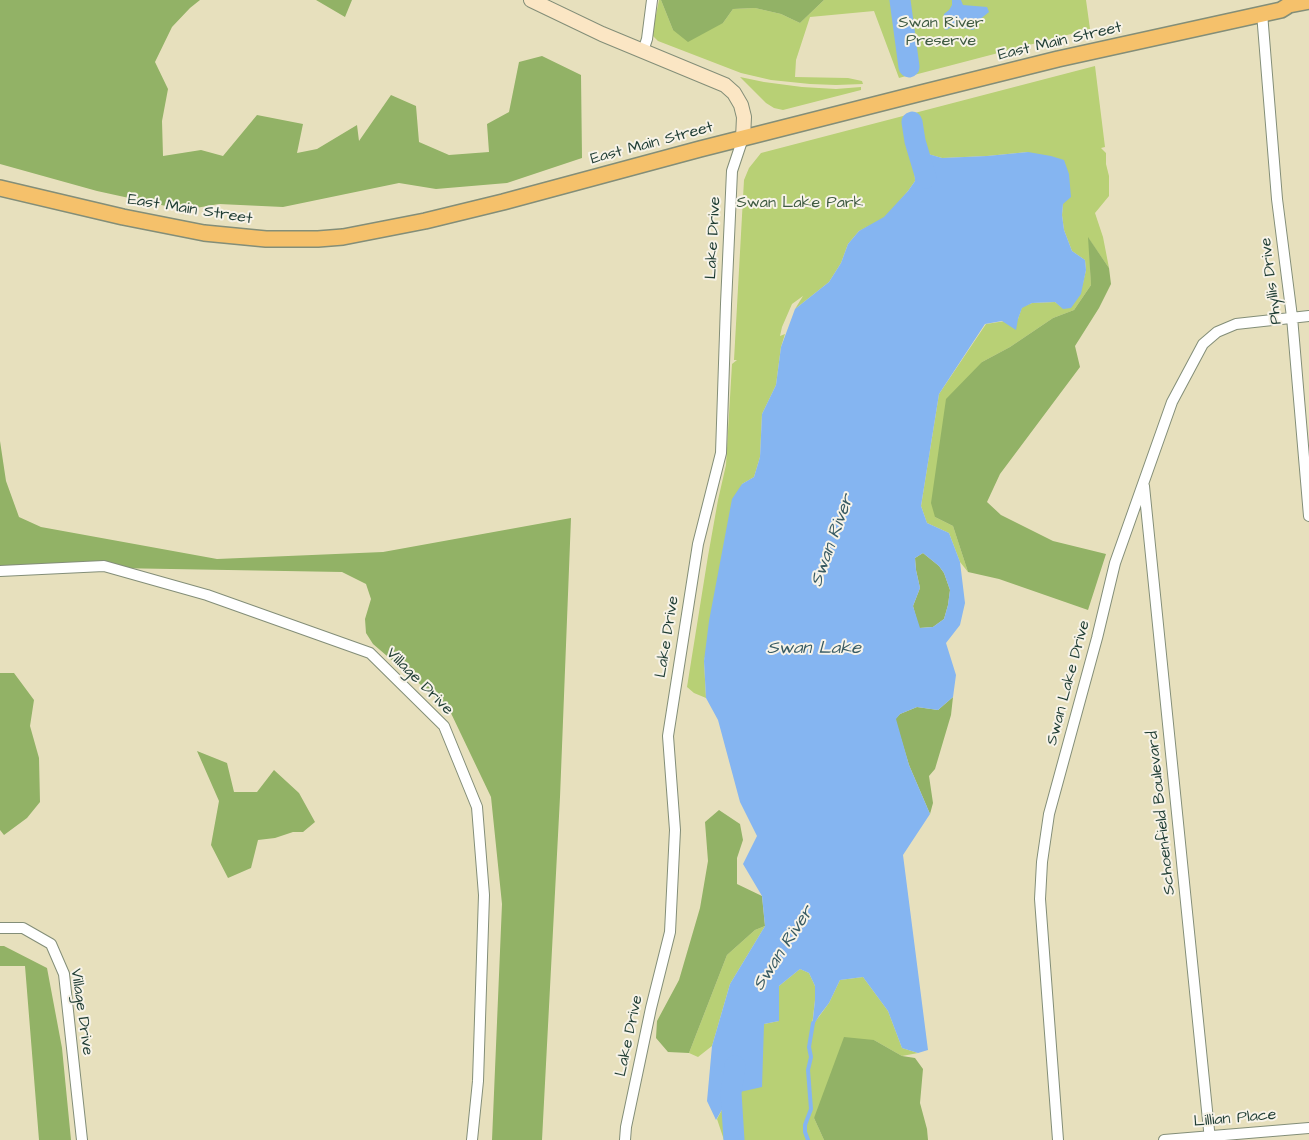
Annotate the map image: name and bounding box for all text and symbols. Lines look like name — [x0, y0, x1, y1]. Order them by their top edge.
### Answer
park label: Swan River Preserve — [898, 14, 984, 52]
street label: East Main Street — [996, 18, 1124, 66]
street label: East Main Street — [589, 118, 715, 170]
street label: East Main Street — [126, 191, 254, 229]
park label: Swan Lake Park — [737, 194, 863, 214]
street label: Lake Drive — [702, 196, 726, 280]
street label: Phyllis Drive — [1257, 236, 1287, 326]
water label: Swan River — [806, 492, 860, 590]
street label: Lake Drive — [652, 595, 684, 679]
street label: Swan Lake Drive — [1043, 618, 1095, 748]
water label: Swan Lake — [767, 638, 861, 660]
street label: Village Drive — [381, 644, 457, 720]
street label: Schoenfield Boulevard — [1144, 730, 1180, 896]
water label: Swan River — [749, 903, 819, 995]
street label: Village Drive — [65, 967, 97, 1057]
street label: Lake Drive — [612, 994, 648, 1078]
street label: Lillian Place — [1193, 1106, 1277, 1132]

